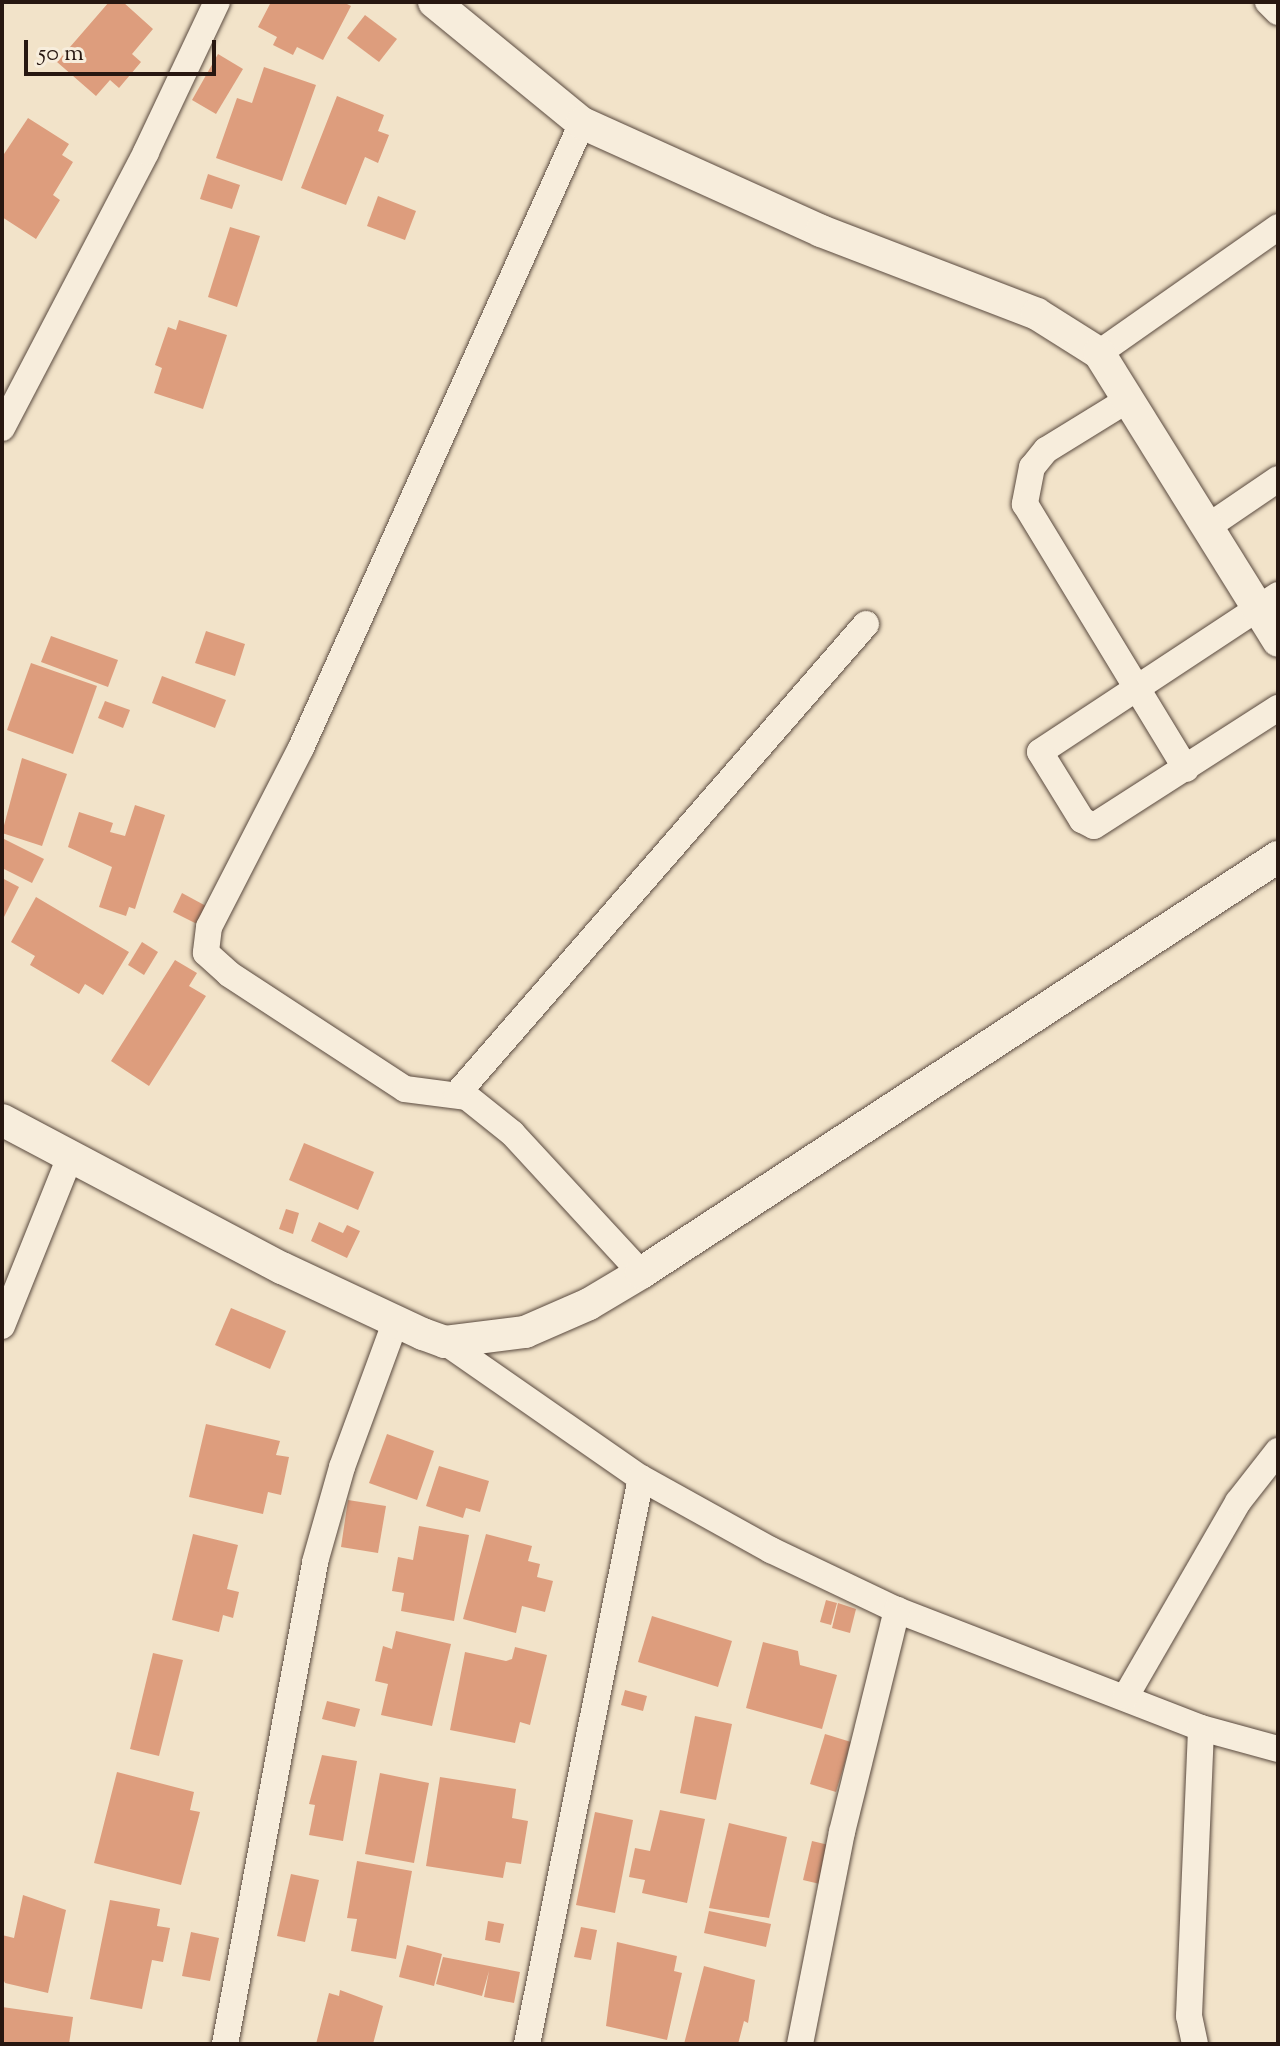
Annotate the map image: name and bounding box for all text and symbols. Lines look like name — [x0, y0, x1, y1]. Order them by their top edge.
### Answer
scale bar — [28, 24, 220, 74]
text: 50 m — [38, 37, 84, 71]

